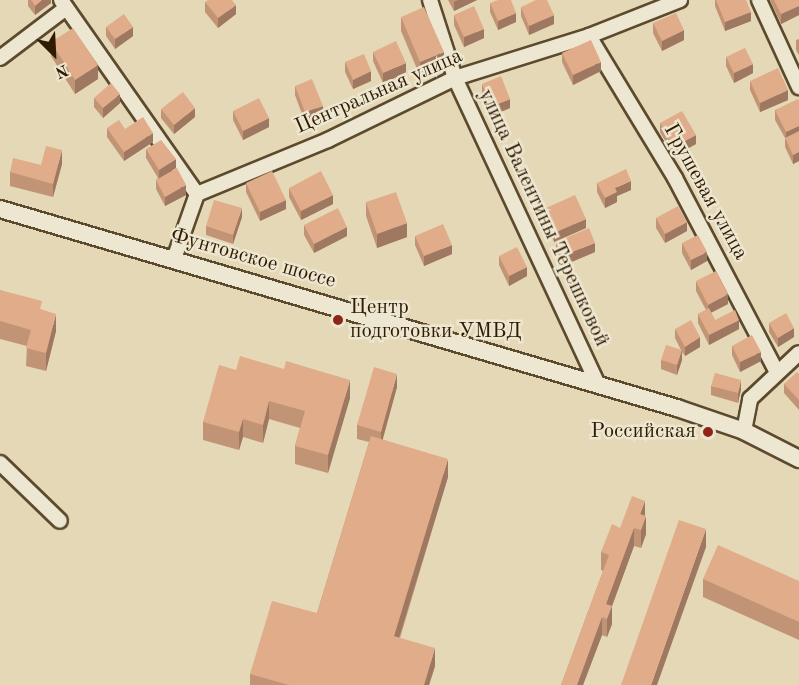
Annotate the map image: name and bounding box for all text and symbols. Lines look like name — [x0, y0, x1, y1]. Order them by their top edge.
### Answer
north arrow — [24, 24, 84, 84]
street label: Центральная улица — [291, 44, 467, 140]
text: N — [52, 61, 70, 80]
street label: улица Валентины Терешковой — [472, 85, 614, 351]
street label: Грушевая улица — [657, 120, 753, 264]
street label: Фунтовское шоссе — [167, 223, 339, 295]
place label: Центр подготовки УМВД — [350, 295, 522, 345]
marker: Центр подготовки УМВД — [331, 313, 345, 327]
place label: Российская — [591, 419, 696, 445]
marker: Российская — [701, 425, 715, 439]

